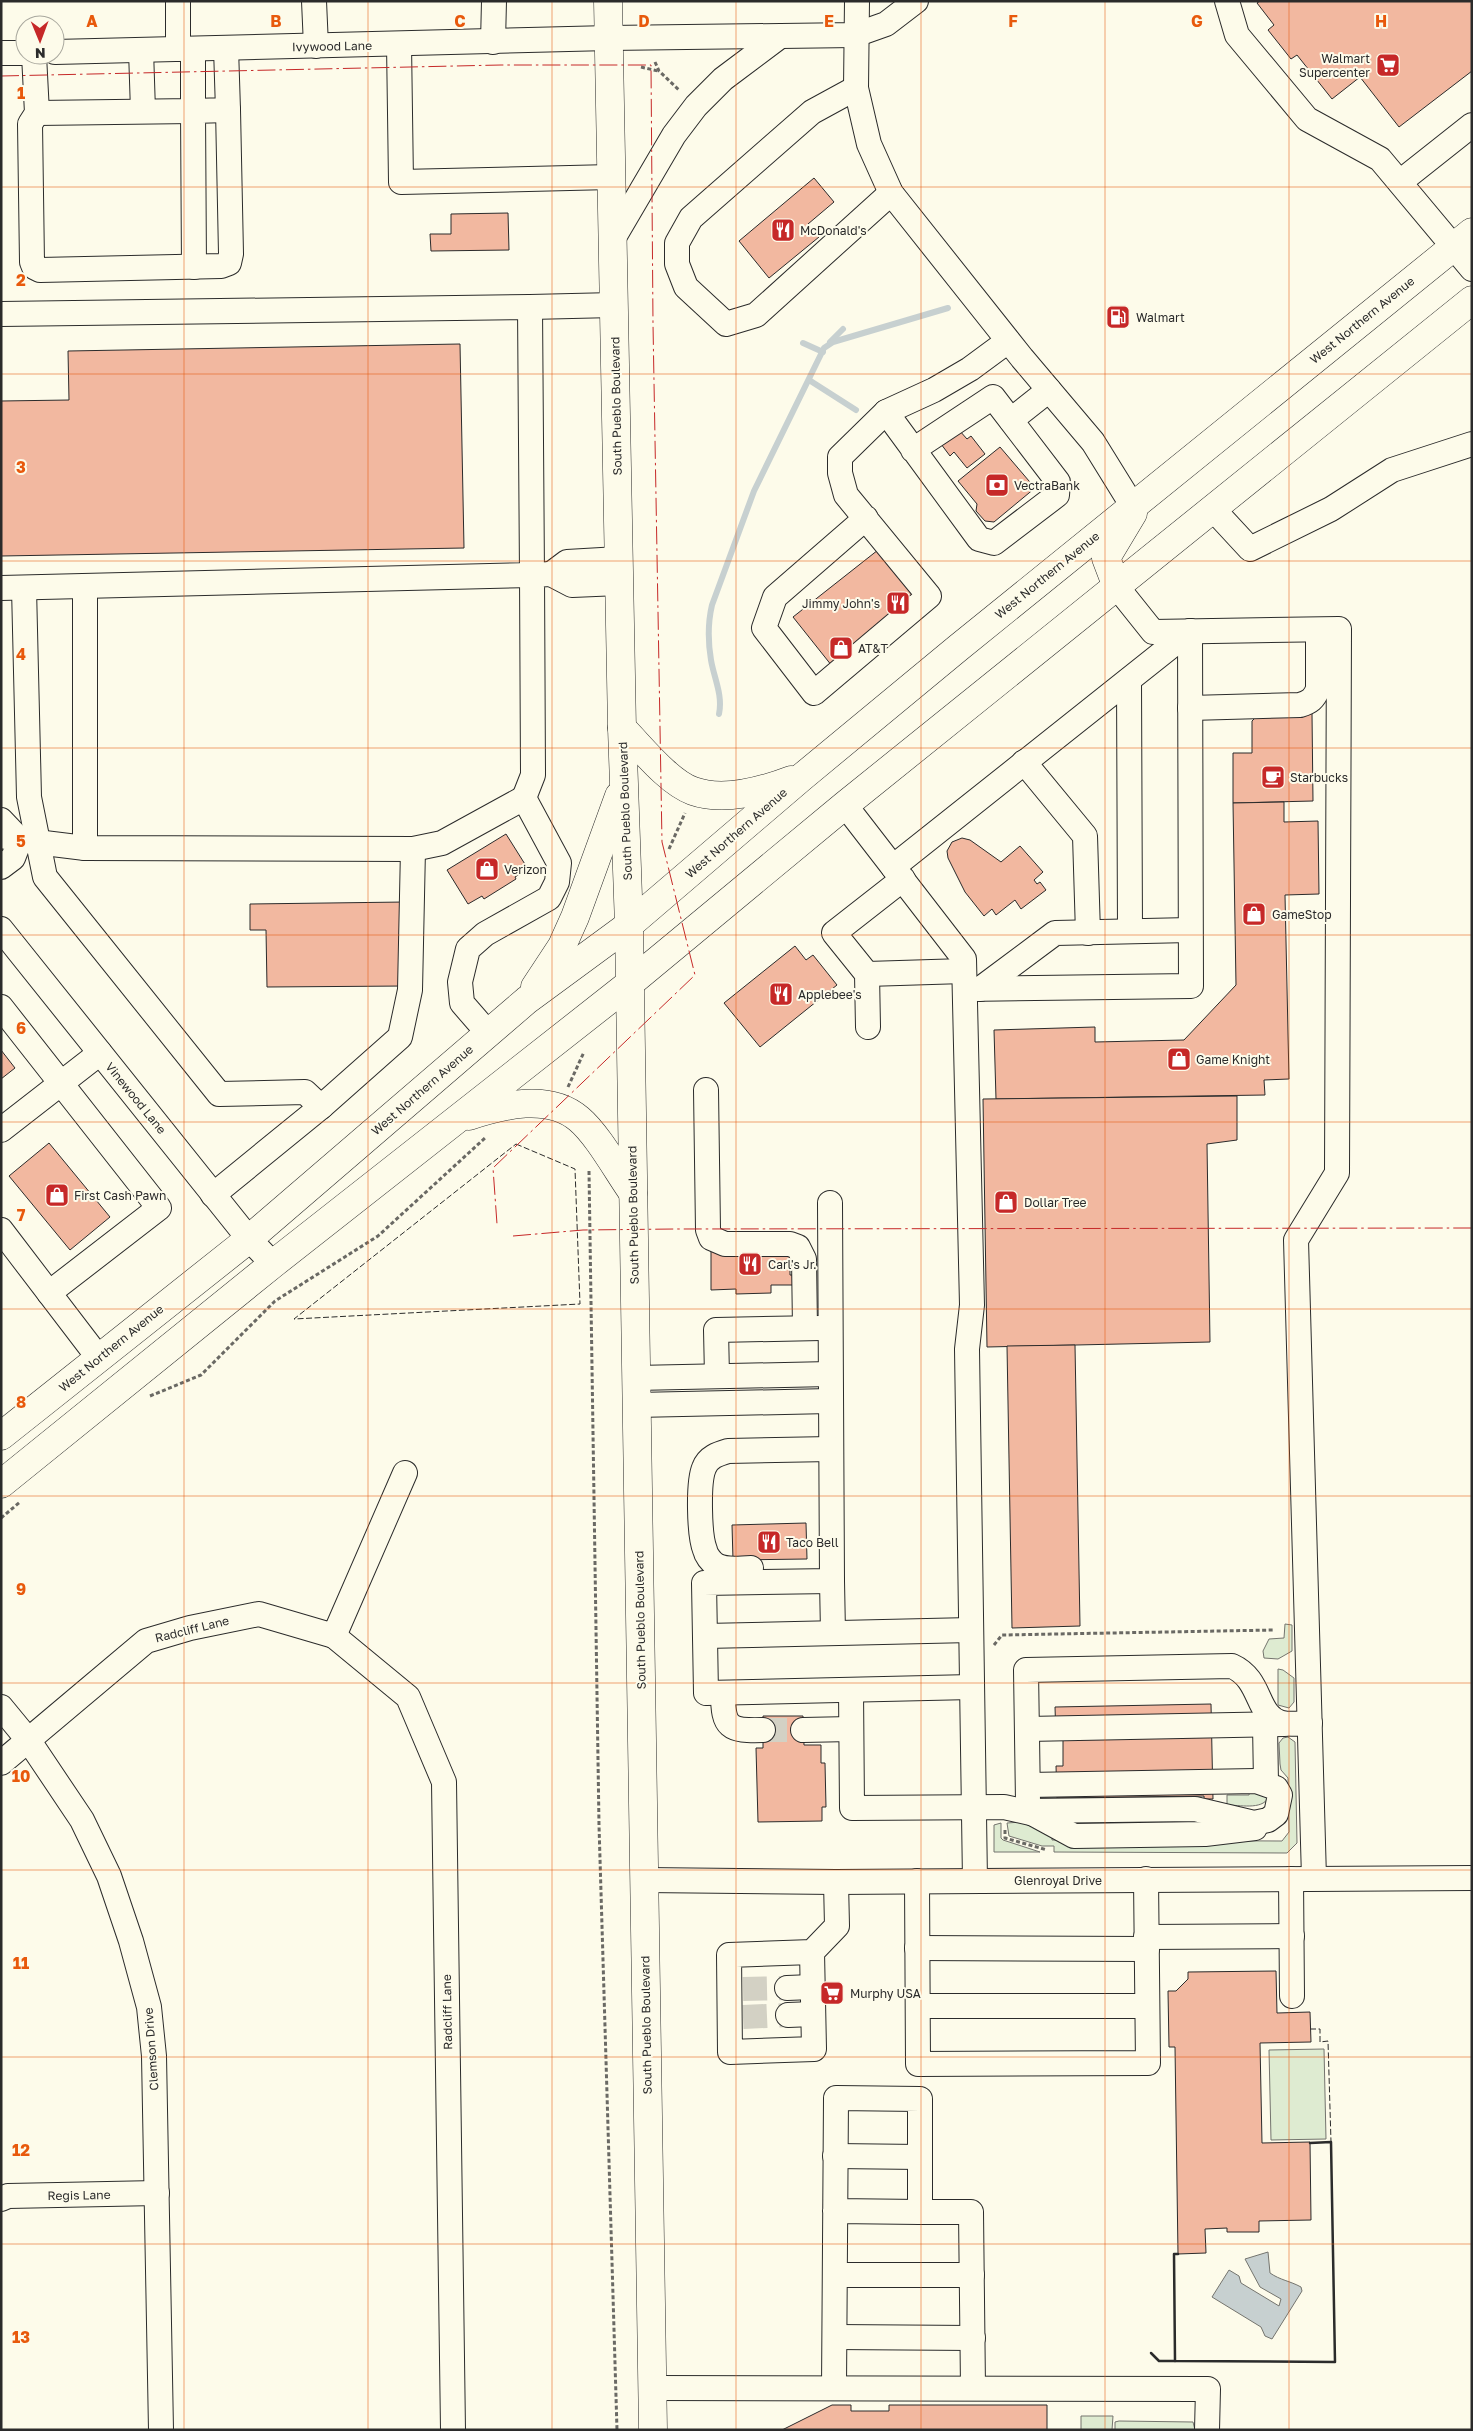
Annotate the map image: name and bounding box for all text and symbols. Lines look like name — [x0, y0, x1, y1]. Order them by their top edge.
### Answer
text: A — [86, 11, 98, 31]
text: B — [270, 11, 282, 31]
text: C — [454, 11, 466, 31]
text: D — [638, 11, 650, 31]
text: E — [824, 11, 834, 31]
text: F — [1008, 11, 1018, 31]
text: G — [1191, 11, 1203, 31]
text: H — [1375, 11, 1387, 31]
north arrow — [15, 15, 65, 65]
street label: Ivywood Lane — [292, 38, 372, 54]
text: N — [35, 45, 46, 62]
place label: Walmart Supercenter — [1299, 51, 1370, 80]
supermarket icon: Walmart Supercenter — [1375, 52, 1401, 78]
text: 1 — [17, 83, 25, 103]
restaurant icon: McDonald's — [770, 217, 796, 243]
place label: McDonald's — [800, 223, 867, 238]
text: 2 — [16, 270, 26, 290]
street label: West Northern Avenue — [1307, 273, 1417, 367]
fuel station icon: Walmart — [1105, 304, 1131, 330]
place label: Walmart — [1136, 310, 1185, 325]
street label: South Pueblo Boulevard — [607, 337, 625, 475]
text: 3 — [16, 457, 26, 477]
bank icon: VectraBank — [984, 472, 1010, 498]
place label: VectraBank — [1014, 478, 1080, 493]
street label: West Northern Avenue — [992, 528, 1102, 622]
restaurant icon: Jimmy John's — [885, 590, 911, 616]
place label: Jimmy John's — [802, 596, 880, 611]
shop icon: AT&T — [828, 635, 854, 661]
place label: AT&T — [858, 641, 889, 656]
text: 4 — [16, 644, 26, 664]
street label: South Pueblo Boulevard — [615, 741, 635, 881]
cafe icon: Starbucks — [1260, 764, 1286, 790]
place label: Starbucks — [1290, 770, 1348, 785]
street label: West Northern Avenue — [682, 785, 790, 881]
text: 5 — [16, 831, 26, 851]
shop icon: Verizon — [474, 856, 500, 882]
place label: Verizon — [504, 862, 547, 877]
shop icon: GameStop — [1241, 901, 1267, 927]
place label: GameStop — [1272, 907, 1332, 922]
restaurant icon: Applebee's — [768, 981, 794, 1007]
place label: Applebee's — [798, 987, 862, 1002]
text: 6 — [16, 1018, 26, 1038]
street label: West Northern Avenue — [368, 1042, 476, 1138]
shop icon: Game Knight — [1166, 1046, 1192, 1072]
place label: Game Knight — [1196, 1052, 1270, 1067]
street label: Vinewood Lane — [103, 1059, 170, 1137]
street label: South Pueblo Boulevard — [624, 1146, 642, 1284]
shop icon: First Cash Pawn — [44, 1182, 70, 1208]
place label: First Cash Pawn — [74, 1188, 166, 1203]
shop icon: Dollar Tree — [993, 1189, 1019, 1215]
place label: Dollar Tree — [1024, 1195, 1087, 1210]
text: 7 — [17, 1205, 26, 1225]
restaurant icon: Carl's Jr. — [737, 1251, 763, 1277]
place label: Carl's Jr. — [768, 1257, 816, 1272]
street label: West Northern Avenue — [56, 1301, 166, 1395]
text: 8 — [16, 1392, 26, 1412]
restaurant icon: Taco Bell — [756, 1529, 782, 1555]
place label: Taco Bell — [786, 1535, 839, 1550]
street label: South Pueblo Boulevard — [631, 1551, 649, 1689]
text: 9 — [16, 1579, 26, 1599]
street label: Radcliff Lane — [153, 1613, 231, 1645]
text: 10 — [12, 1766, 30, 1786]
street label: Glenroyal Drive — [1014, 1873, 1102, 1888]
text: 11 — [13, 1953, 29, 1973]
street label: South Pueblo Boulevard — [637, 1956, 655, 2094]
street label: Radcliff Lane — [439, 1974, 455, 2050]
supermarket icon: Murphy USA — [819, 1980, 845, 2006]
place label: Murphy USA — [850, 1986, 921, 2001]
street label: Clemson Drive — [141, 2007, 161, 2091]
text: 12 — [12, 2140, 30, 2160]
street label: Regis Lane — [47, 2187, 111, 2203]
text: 13 — [12, 2327, 30, 2347]

